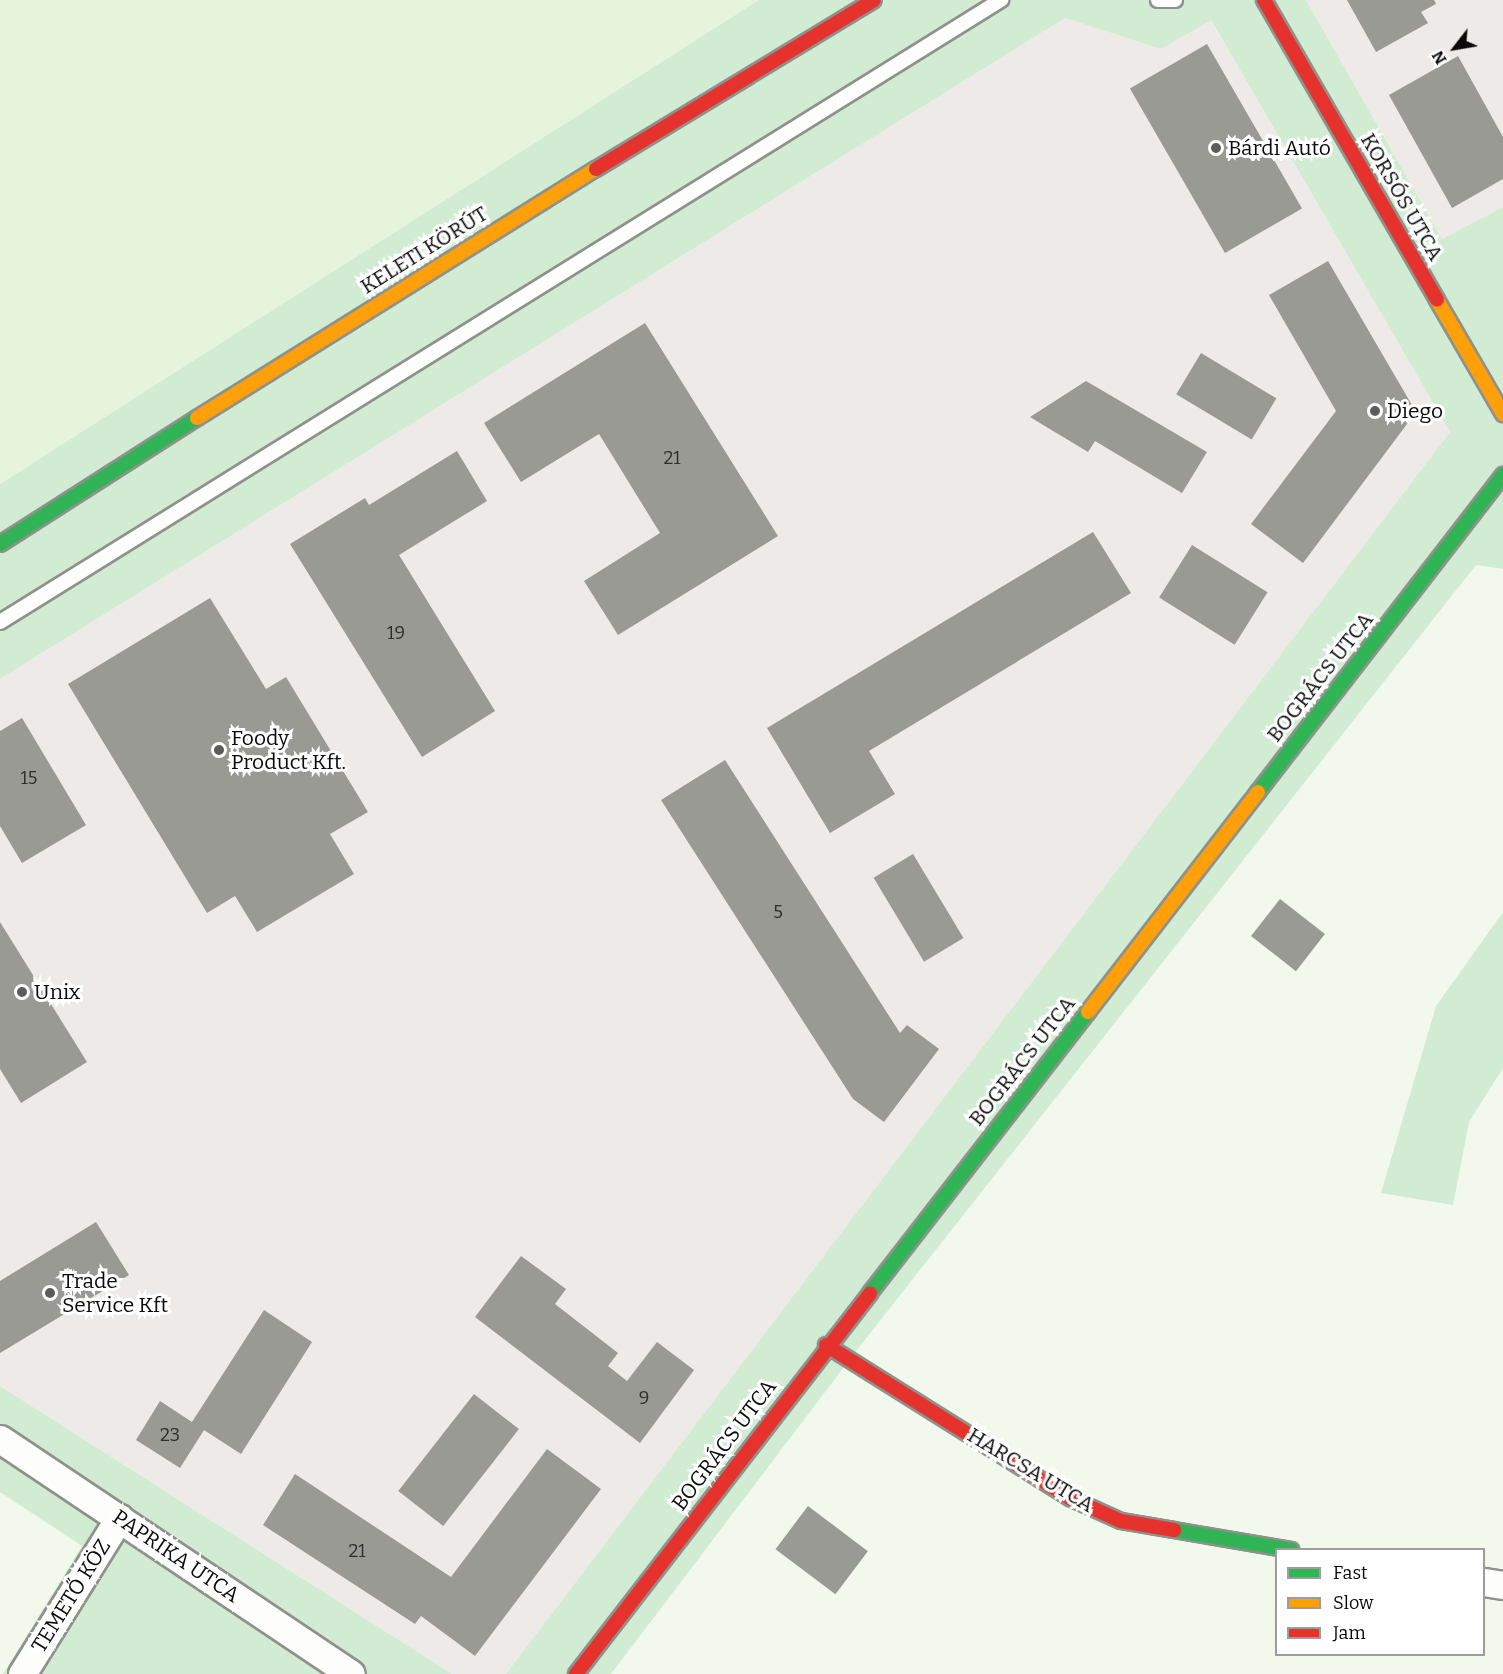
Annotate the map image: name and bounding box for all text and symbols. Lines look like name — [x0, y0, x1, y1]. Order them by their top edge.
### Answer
north arrow — [1425, 18, 1485, 78]
text: N — [1428, 47, 1450, 68]
street label: KORSÓS UTCA — [1355, 129, 1449, 265]
place label: Bárdi Autó — [1228, 135, 1331, 161]
marker: Bárdi Autó — [1209, 141, 1223, 155]
street label: KELETI KÖRÚT — [356, 201, 492, 299]
place label: Diego — [1387, 398, 1443, 424]
marker: Diego — [1368, 404, 1382, 418]
house number: 21 — [663, 447, 681, 469]
street label: BOGRÁCS UTCA — [1262, 607, 1378, 747]
house number: 19 — [387, 622, 405, 644]
place label: Foody Product Kft. — [231, 725, 346, 775]
marker: Foody Product Kft. — [212, 743, 226, 757]
house number: 15 — [21, 767, 37, 789]
house number: 5 — [773, 901, 783, 923]
place label: Unix — [34, 979, 80, 1005]
marker: Unix — [15, 985, 29, 999]
street label: BOGRÁCS UTCA — [964, 991, 1080, 1131]
place label: Trade Service Kft — [62, 1268, 168, 1318]
marker: Trade Service Kft — [43, 1286, 57, 1300]
street label: BOGRÁCS UTCA — [667, 1375, 781, 1515]
house number: 9 — [639, 1387, 649, 1409]
street label: HARCSA UTCA — [963, 1422, 1099, 1518]
house number: 23 — [160, 1424, 180, 1446]
street label: PAPRIKA UTCA — [108, 1504, 244, 1608]
street label: TEMETŐ KÖZ — [26, 1535, 116, 1657]
house number: 21 — [348, 1540, 366, 1562]
legend — [1275, 1548, 1485, 1656]
text: Fast — [1333, 1562, 1368, 1584]
text: Slow — [1333, 1592, 1373, 1614]
text: Jam — [1333, 1622, 1366, 1644]

